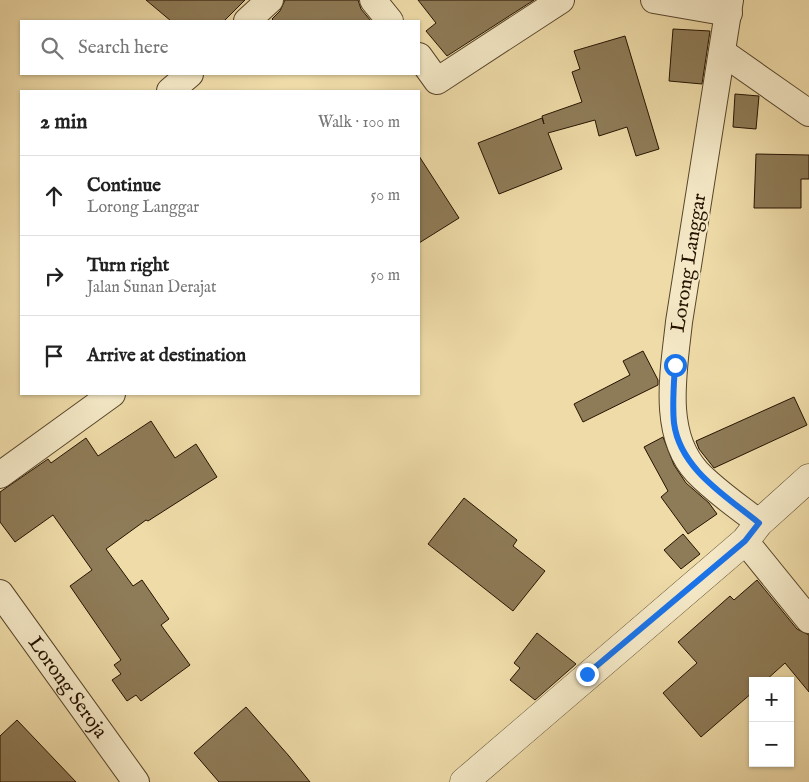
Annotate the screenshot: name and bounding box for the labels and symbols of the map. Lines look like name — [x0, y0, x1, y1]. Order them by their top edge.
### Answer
street label: Lorong Langgar — [666, 191, 712, 334]
route start — [664, 354, 687, 377]
street label: Lorong Seroja — [23, 631, 113, 743]
route end — [576, 663, 599, 686]

